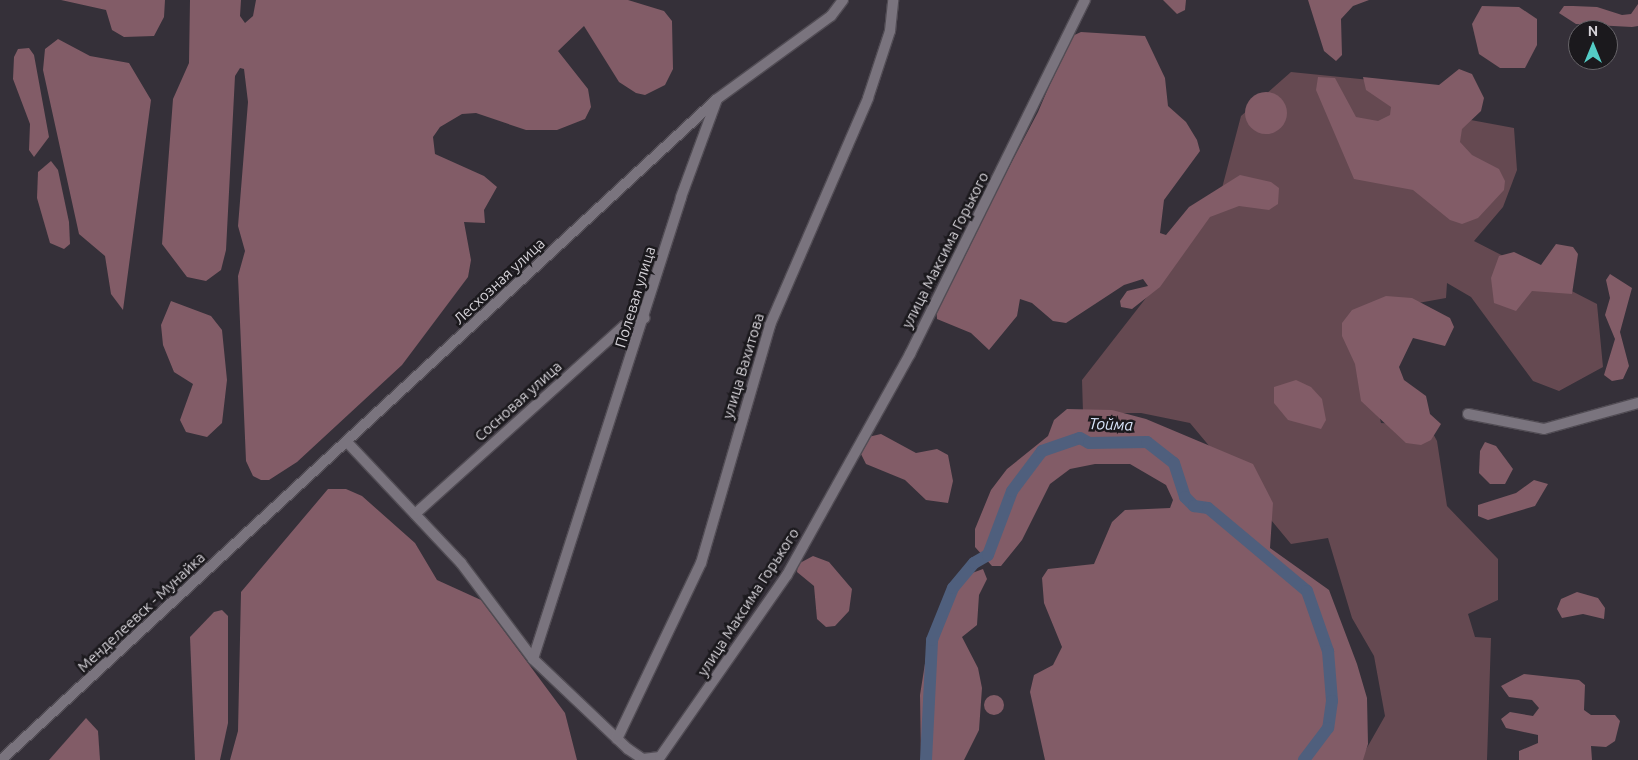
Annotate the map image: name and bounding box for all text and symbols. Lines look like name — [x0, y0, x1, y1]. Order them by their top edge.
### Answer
north arrow — [1568, 20, 1618, 70]
text: N — [1588, 23, 1598, 39]
street label: улица Максима Горького — [898, 169, 992, 331]
street label: Лесхозная улица — [450, 234, 548, 328]
street label: Полевая улица — [611, 244, 659, 350]
street label: улица Вахитова — [718, 311, 768, 421]
street label: Сосновая улица — [471, 357, 565, 445]
water label: Тойма — [1089, 414, 1133, 434]
street label: улица Максима Горького — [693, 525, 803, 679]
street label: Менделеевск - Мунайка — [74, 548, 208, 676]

